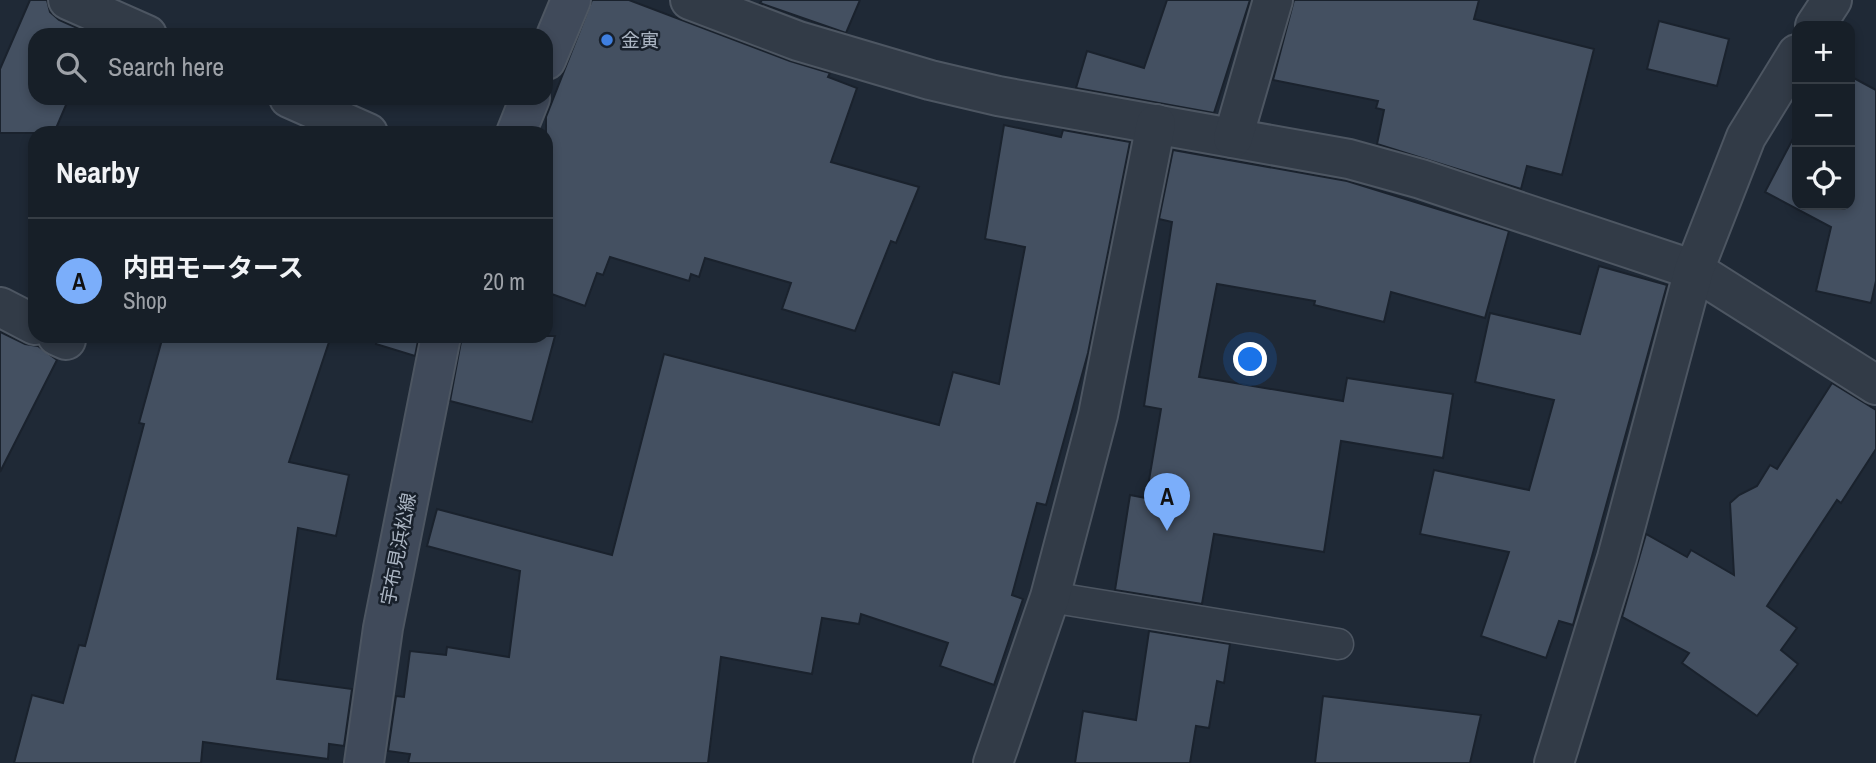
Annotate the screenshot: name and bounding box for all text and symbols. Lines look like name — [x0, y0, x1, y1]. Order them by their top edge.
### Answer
map controls — [1792, 21, 1855, 210]
button: + — [1792, 21, 1855, 84]
place label: 金寅 — [621, 27, 659, 53]
search box — [28, 28, 553, 105]
marker: 金寅 — [599, 32, 615, 48]
icon: search — [52, 48, 90, 86]
text: Search here — [108, 49, 224, 84]
button: − — [1792, 84, 1855, 147]
button: locate — [1792, 147, 1855, 210]
text: Nearby — [56, 152, 139, 192]
text: 内田モータース — [123, 250, 304, 285]
text: A — [72, 266, 86, 297]
text: 20 m — [483, 266, 525, 297]
text: Shop — [123, 285, 167, 316]
your location — [1233, 342, 1267, 376]
pin: A — [1144, 473, 1190, 531]
street label: 宇布見浜松線 — [374, 491, 422, 607]

